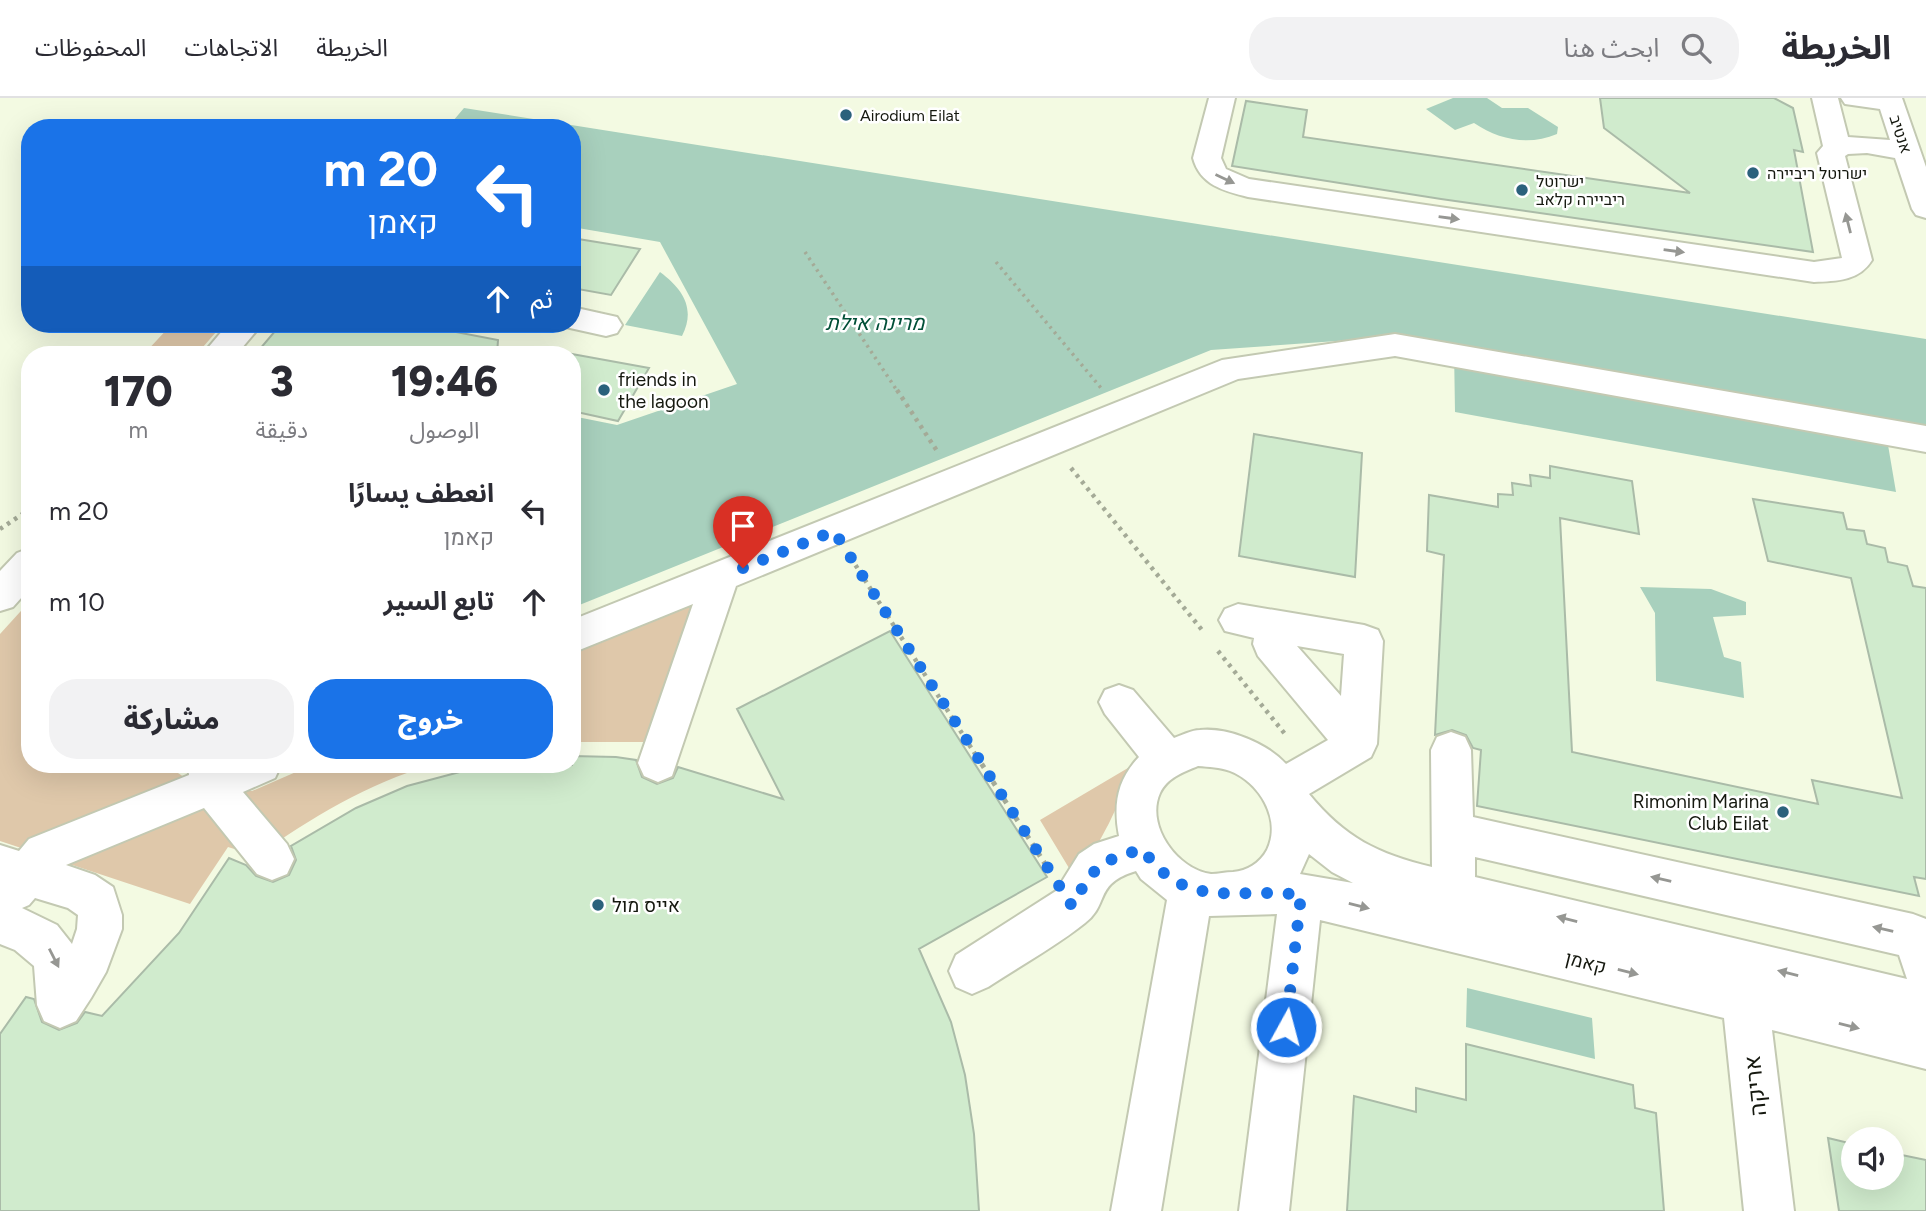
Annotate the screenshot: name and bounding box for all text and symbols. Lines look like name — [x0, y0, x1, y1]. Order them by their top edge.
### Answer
search box — [1249, 17, 1739, 80]
text: الخريطة — [1781, 28, 1891, 67]
icon: search — [1677, 29, 1715, 67]
text: ابحث هنا — [1563, 32, 1659, 64]
text: المحفوظات — [35, 33, 146, 62]
text: الاتجاهات — [184, 33, 278, 62]
text: الخريطة — [316, 33, 388, 62]
place label: Airodium Eilat — [860, 106, 960, 125]
marker: Airodium Eilat — [838, 107, 854, 123]
street label: אנטיב — [1885, 113, 1916, 156]
text: 20 m — [323, 139, 438, 198]
icon: left — [462, 147, 553, 238]
place label: ישרוטל ריביירה — [1767, 164, 1867, 183]
marker: ישרוטל ריביירה — [1745, 165, 1761, 181]
place label: ישרוטל ריביירה קלאב — [1536, 172, 1625, 209]
one-way arrow — [1215, 174, 1235, 185]
marker: ישרוטל ריביירה קלאב — [1514, 182, 1530, 198]
text: קאמן — [368, 203, 438, 241]
one-way arrow — [1842, 212, 1853, 234]
one-way arrow — [1438, 213, 1460, 224]
one-way arrow — [1663, 246, 1685, 257]
icon: ahead — [479, 280, 517, 318]
text: ثم — [531, 283, 553, 315]
water label: מרינה אילת — [826, 310, 926, 335]
text: 3 — [270, 356, 293, 407]
text: 19:46 — [391, 356, 498, 407]
text: 170 — [104, 366, 173, 417]
place label: friends in the lagoon — [618, 368, 709, 413]
marker: friends in the lagoon — [596, 382, 612, 398]
text: m — [128, 416, 148, 444]
text: دقيقة — [256, 416, 308, 444]
text: الوصول — [409, 416, 479, 444]
text: انعطف يسارًا — [348, 477, 494, 509]
icon: left — [515, 492, 553, 530]
text: 20 m — [49, 495, 109, 527]
pin — [713, 496, 773, 568]
icon: arrive — [724, 507, 762, 545]
text: קאמן — [444, 523, 494, 551]
icon: ahead — [515, 583, 553, 621]
text: تابع السير — [383, 585, 494, 617]
text: 10 m — [49, 586, 105, 618]
button: مشاركة — [49, 679, 294, 759]
button: خروج — [308, 679, 553, 759]
place label: Rimonim Marina Club Eilat — [1633, 790, 1769, 835]
marker: Rimonim Marina Club Eilat — [1775, 804, 1791, 820]
one-way arrow — [1650, 874, 1672, 885]
place label: אייס מול — [612, 894, 680, 917]
marker: אייס מול — [590, 897, 606, 913]
one-way arrow — [1348, 901, 1370, 912]
one-way arrow — [1556, 914, 1578, 925]
one-way arrow — [1872, 924, 1894, 935]
street label: קאמן — [1563, 946, 1609, 979]
one-way arrow — [48, 949, 60, 969]
one-way arrow — [1617, 967, 1639, 978]
one-way arrow — [1777, 967, 1799, 978]
position arrow — [1249, 990, 1323, 1064]
one-way arrow — [1838, 1021, 1860, 1032]
street label: אריקה — [1738, 1054, 1772, 1118]
map controls — [1841, 1127, 1904, 1190]
button: sound — [1841, 1127, 1904, 1190]

